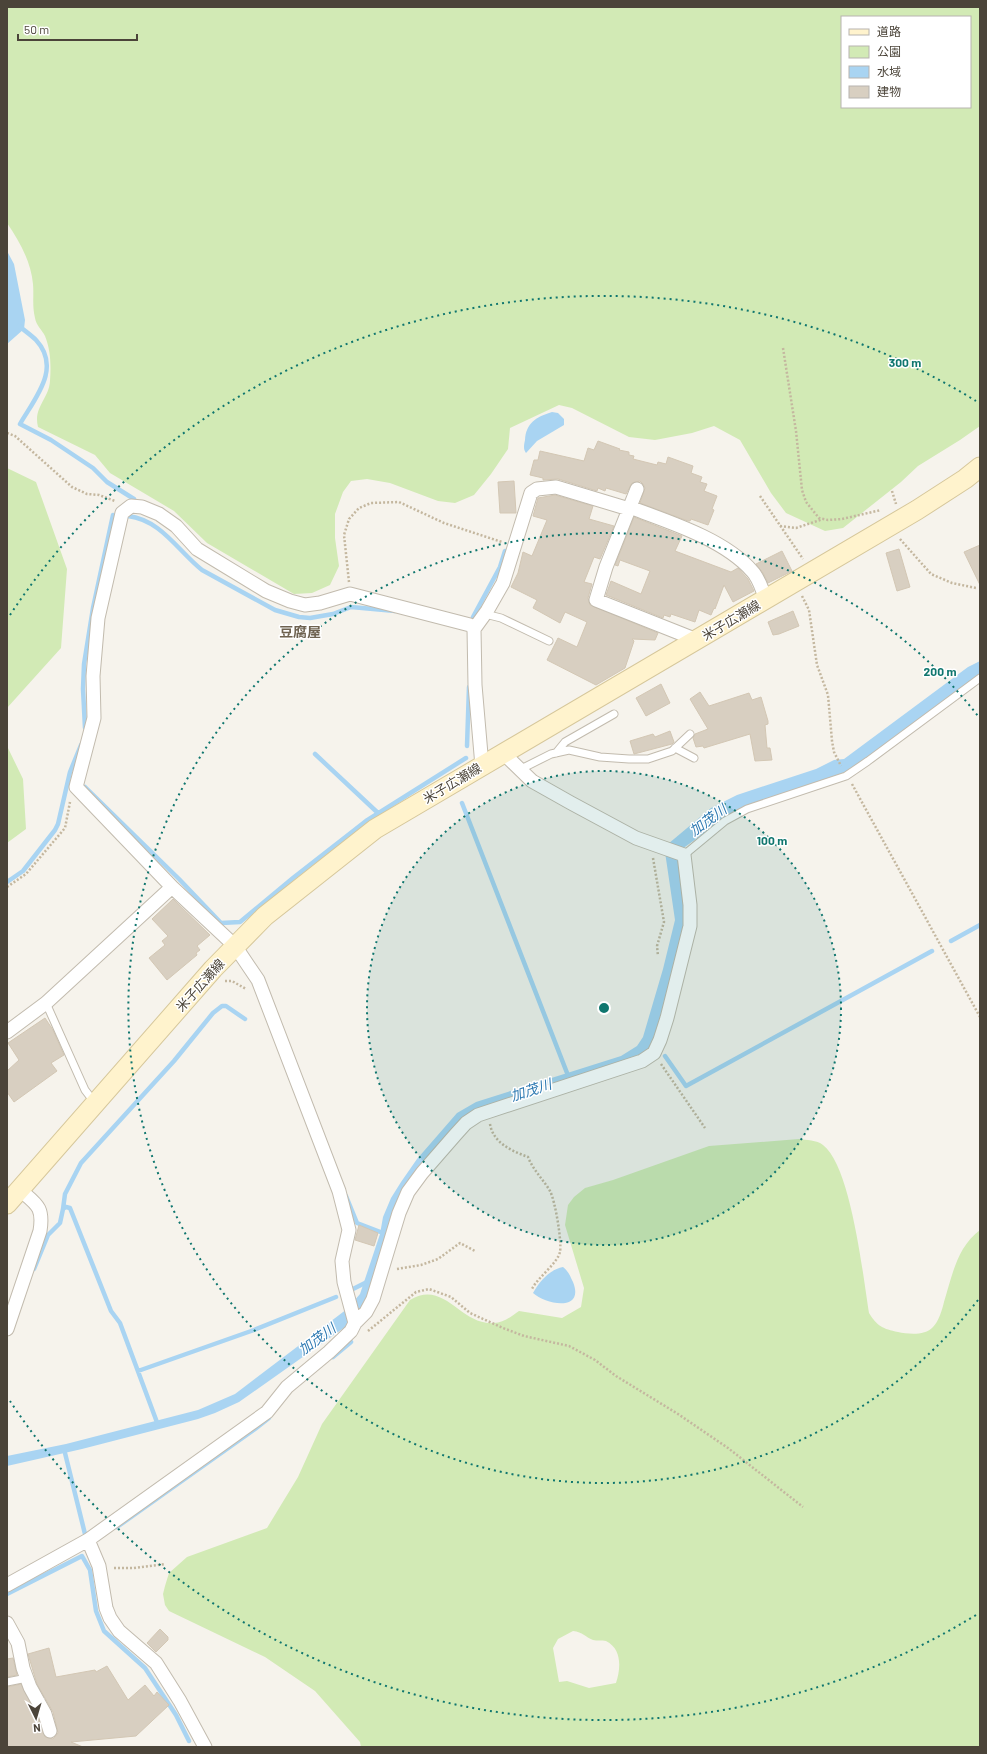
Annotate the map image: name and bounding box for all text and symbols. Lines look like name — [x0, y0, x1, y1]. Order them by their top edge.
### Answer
scale bar — [18, 16, 137, 42]
legend — [841, 16, 971, 108]
text: 50 m — [24, 22, 49, 36]
text: 道路 — [877, 24, 901, 38]
text: 公園 — [877, 44, 901, 58]
text: 水域 — [877, 64, 901, 78]
text: 建物 — [877, 84, 901, 98]
text: 300 m — [889, 355, 921, 369]
street label: 米子広瀬線 — [699, 596, 763, 644]
district label: 豆腐屋 — [279, 623, 321, 640]
text: 200 m — [924, 664, 956, 678]
street label: 米子広瀬線 — [420, 759, 484, 807]
water label: 加茂川 — [686, 799, 731, 839]
text: 100 m — [757, 833, 787, 847]
street label: 米子広瀬線 — [172, 955, 228, 1015]
centre of rings — [597, 1001, 611, 1015]
water label: 加茂川 — [508, 1074, 555, 1104]
water label: 加茂川 — [295, 1318, 340, 1358]
north arrow — [16, 1698, 56, 1738]
text: N — [33, 1722, 41, 1735]

